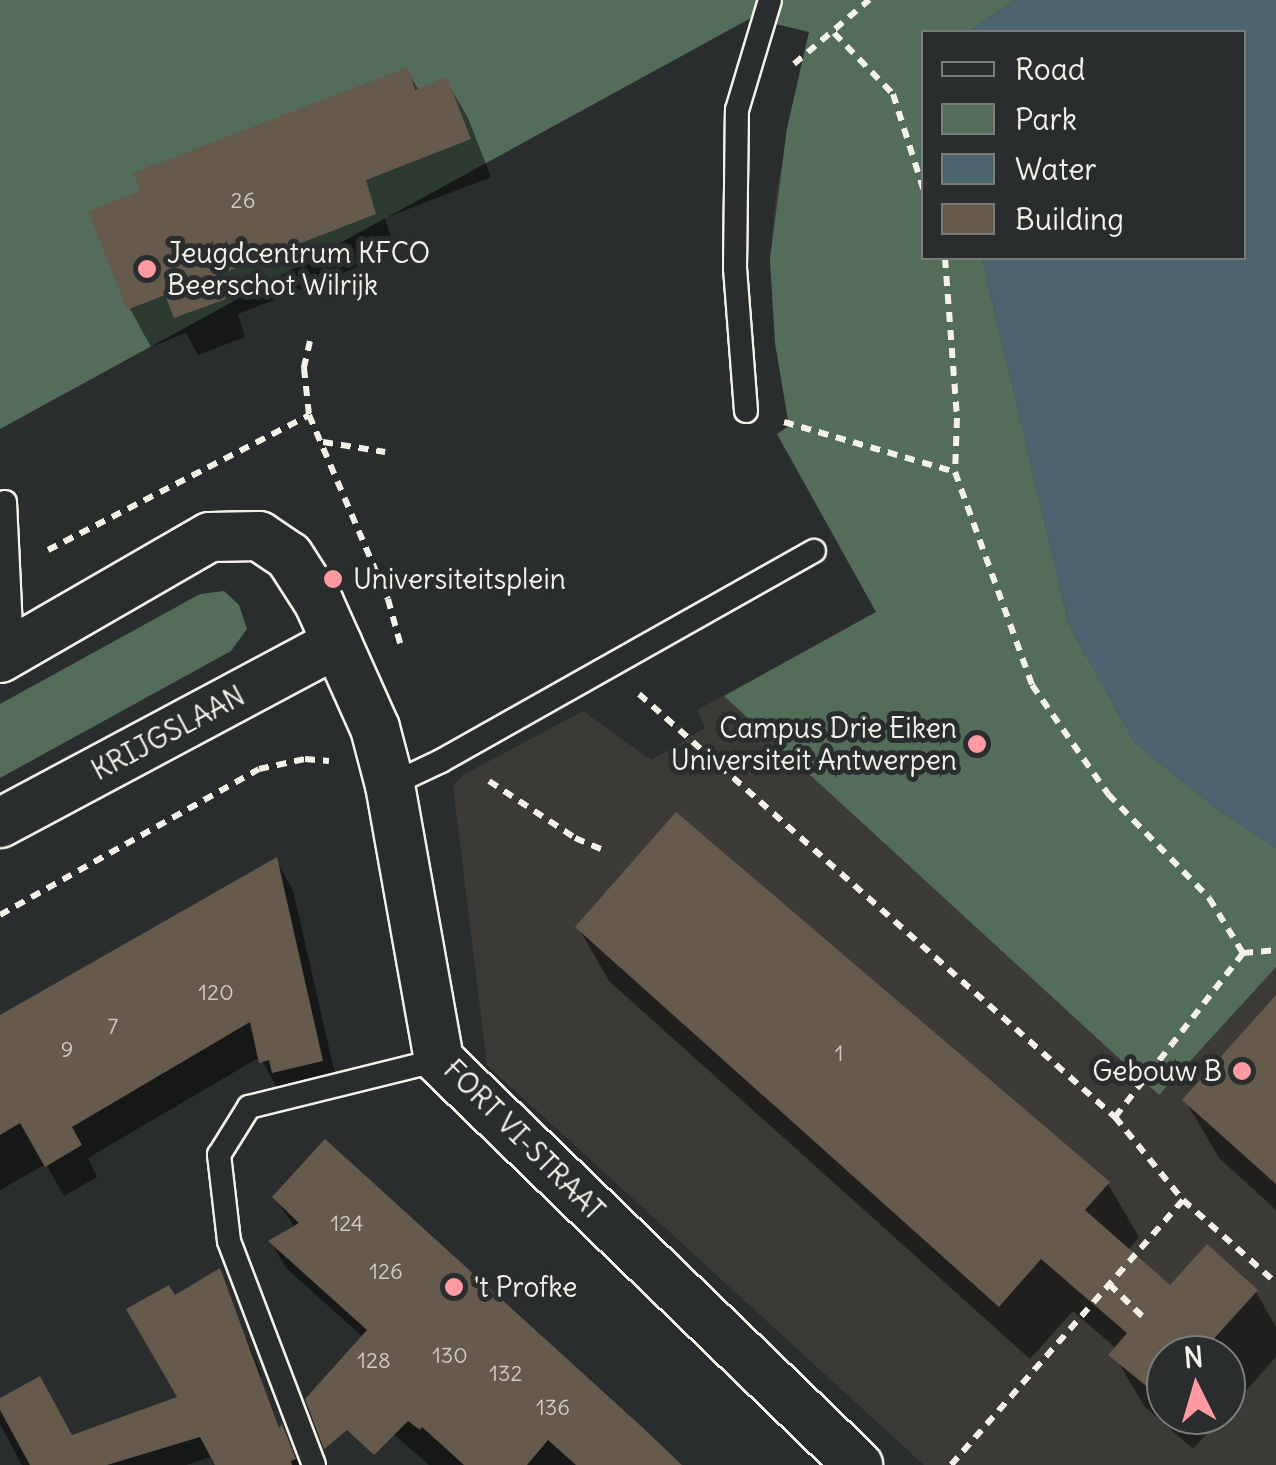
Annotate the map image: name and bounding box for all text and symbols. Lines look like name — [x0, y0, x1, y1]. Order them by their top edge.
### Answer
legend — [921, 30, 1246, 260]
text: Road — [1015, 50, 1085, 88]
text: Park — [1015, 100, 1077, 138]
text: Water — [1015, 150, 1097, 188]
house number: 26 — [231, 188, 255, 214]
text: Building — [1015, 200, 1124, 238]
place label: Jeugdcentrum KFCO Beerschot Wilrijk — [167, 236, 430, 302]
marker: Jeugdcentrum KFCO Beerschot Wilrijk — [136, 258, 158, 280]
place label: Universiteitsplein — [353, 562, 566, 596]
marker: Universiteitsplein — [322, 568, 344, 590]
street label: KRIJGSLAAN — [86, 679, 250, 787]
place label: Campus Drie Eiken Universiteit Antwerpen — [671, 711, 957, 777]
marker: Campus Drie Eiken Universiteit Antwerpen — [966, 733, 988, 755]
house number: 120 — [198, 980, 234, 1006]
house number: 7 — [108, 1014, 118, 1040]
house number: 9 — [61, 1037, 73, 1063]
house number: 1 — [835, 1041, 843, 1067]
street label: FORT VI-STRAAT — [437, 1053, 611, 1227]
place label: Gebouw B — [1092, 1054, 1222, 1088]
marker: Gebouw B — [1231, 1060, 1253, 1082]
house number: 124 — [330, 1211, 364, 1237]
house number: 126 — [369, 1259, 403, 1285]
place label: 't Profke — [474, 1270, 577, 1304]
marker: 't Profke — [443, 1276, 465, 1298]
north arrow — [1146, 1335, 1246, 1435]
text: N — [1182, 1338, 1205, 1376]
house number: 130 — [432, 1343, 468, 1369]
house number: 128 — [357, 1348, 391, 1374]
house number: 132 — [489, 1361, 523, 1387]
house number: 136 — [536, 1395, 570, 1421]

